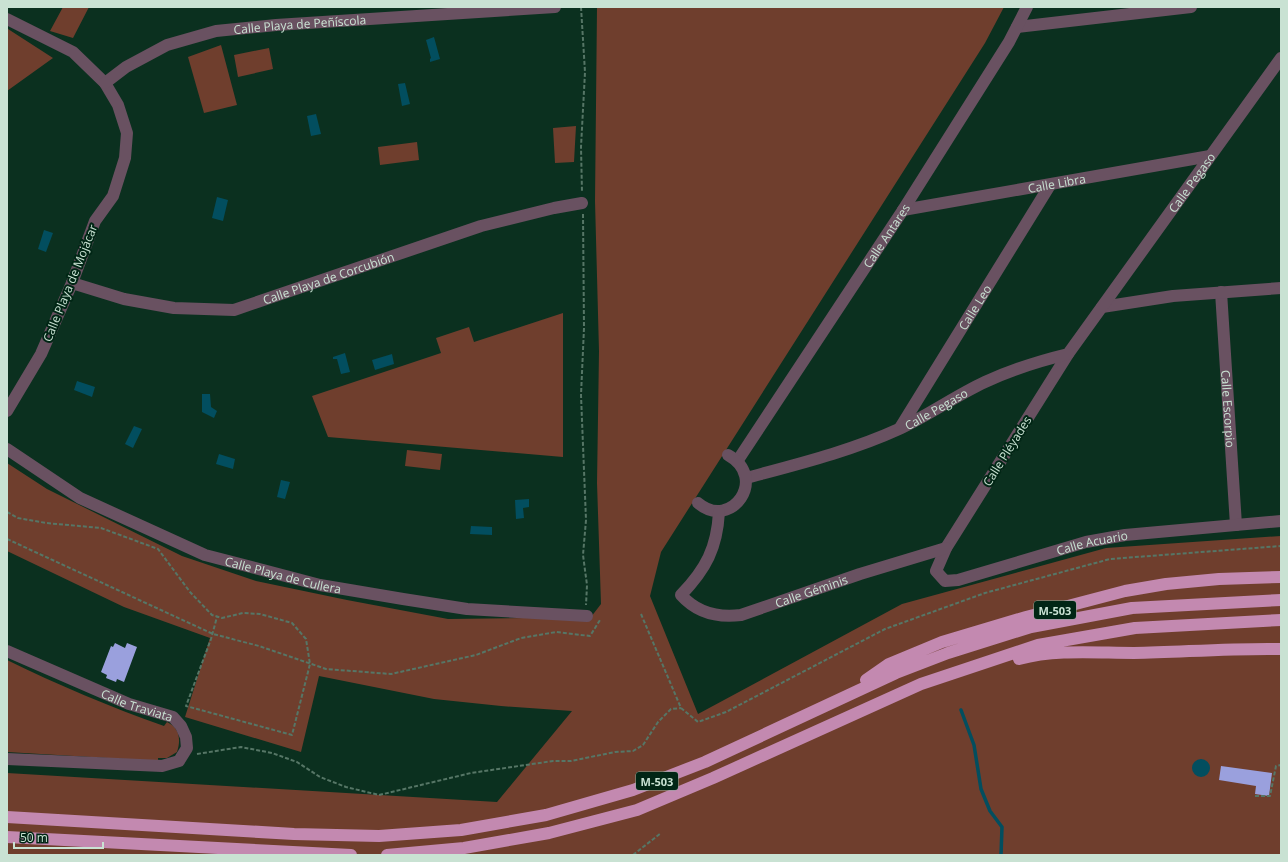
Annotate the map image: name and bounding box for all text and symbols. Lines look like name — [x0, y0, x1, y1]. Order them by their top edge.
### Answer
street label: Calle Playa de Peñíscola — [233, 11, 367, 38]
street label: Calle Pegaso — [1164, 149, 1219, 216]
street label: Calle Libra — [1026, 170, 1087, 196]
street label: Calle Antares — [859, 200, 914, 271]
street label: Calle Playa de Mojácar — [39, 222, 101, 344]
street label: Calle Playa de Corcubión — [260, 248, 396, 308]
street label: Calle Leo — [954, 281, 995, 333]
street label: Calle Escorpio — [1218, 369, 1240, 448]
street label: Calle Pegaso — [901, 384, 971, 434]
street label: Calle Pléyades — [979, 413, 1035, 489]
street label: Calle Acuario — [1054, 526, 1129, 559]
street label: Calle Playa de Cullera — [223, 552, 343, 597]
street label: Calle Géminis — [773, 570, 850, 611]
road number: M-503 — [1034, 601, 1076, 619]
street label: Calle Traviata — [99, 684, 175, 725]
road number: M-503 — [636, 772, 678, 790]
scale bar — [14, 824, 103, 850]
text: 50 m — [20, 829, 48, 846]

